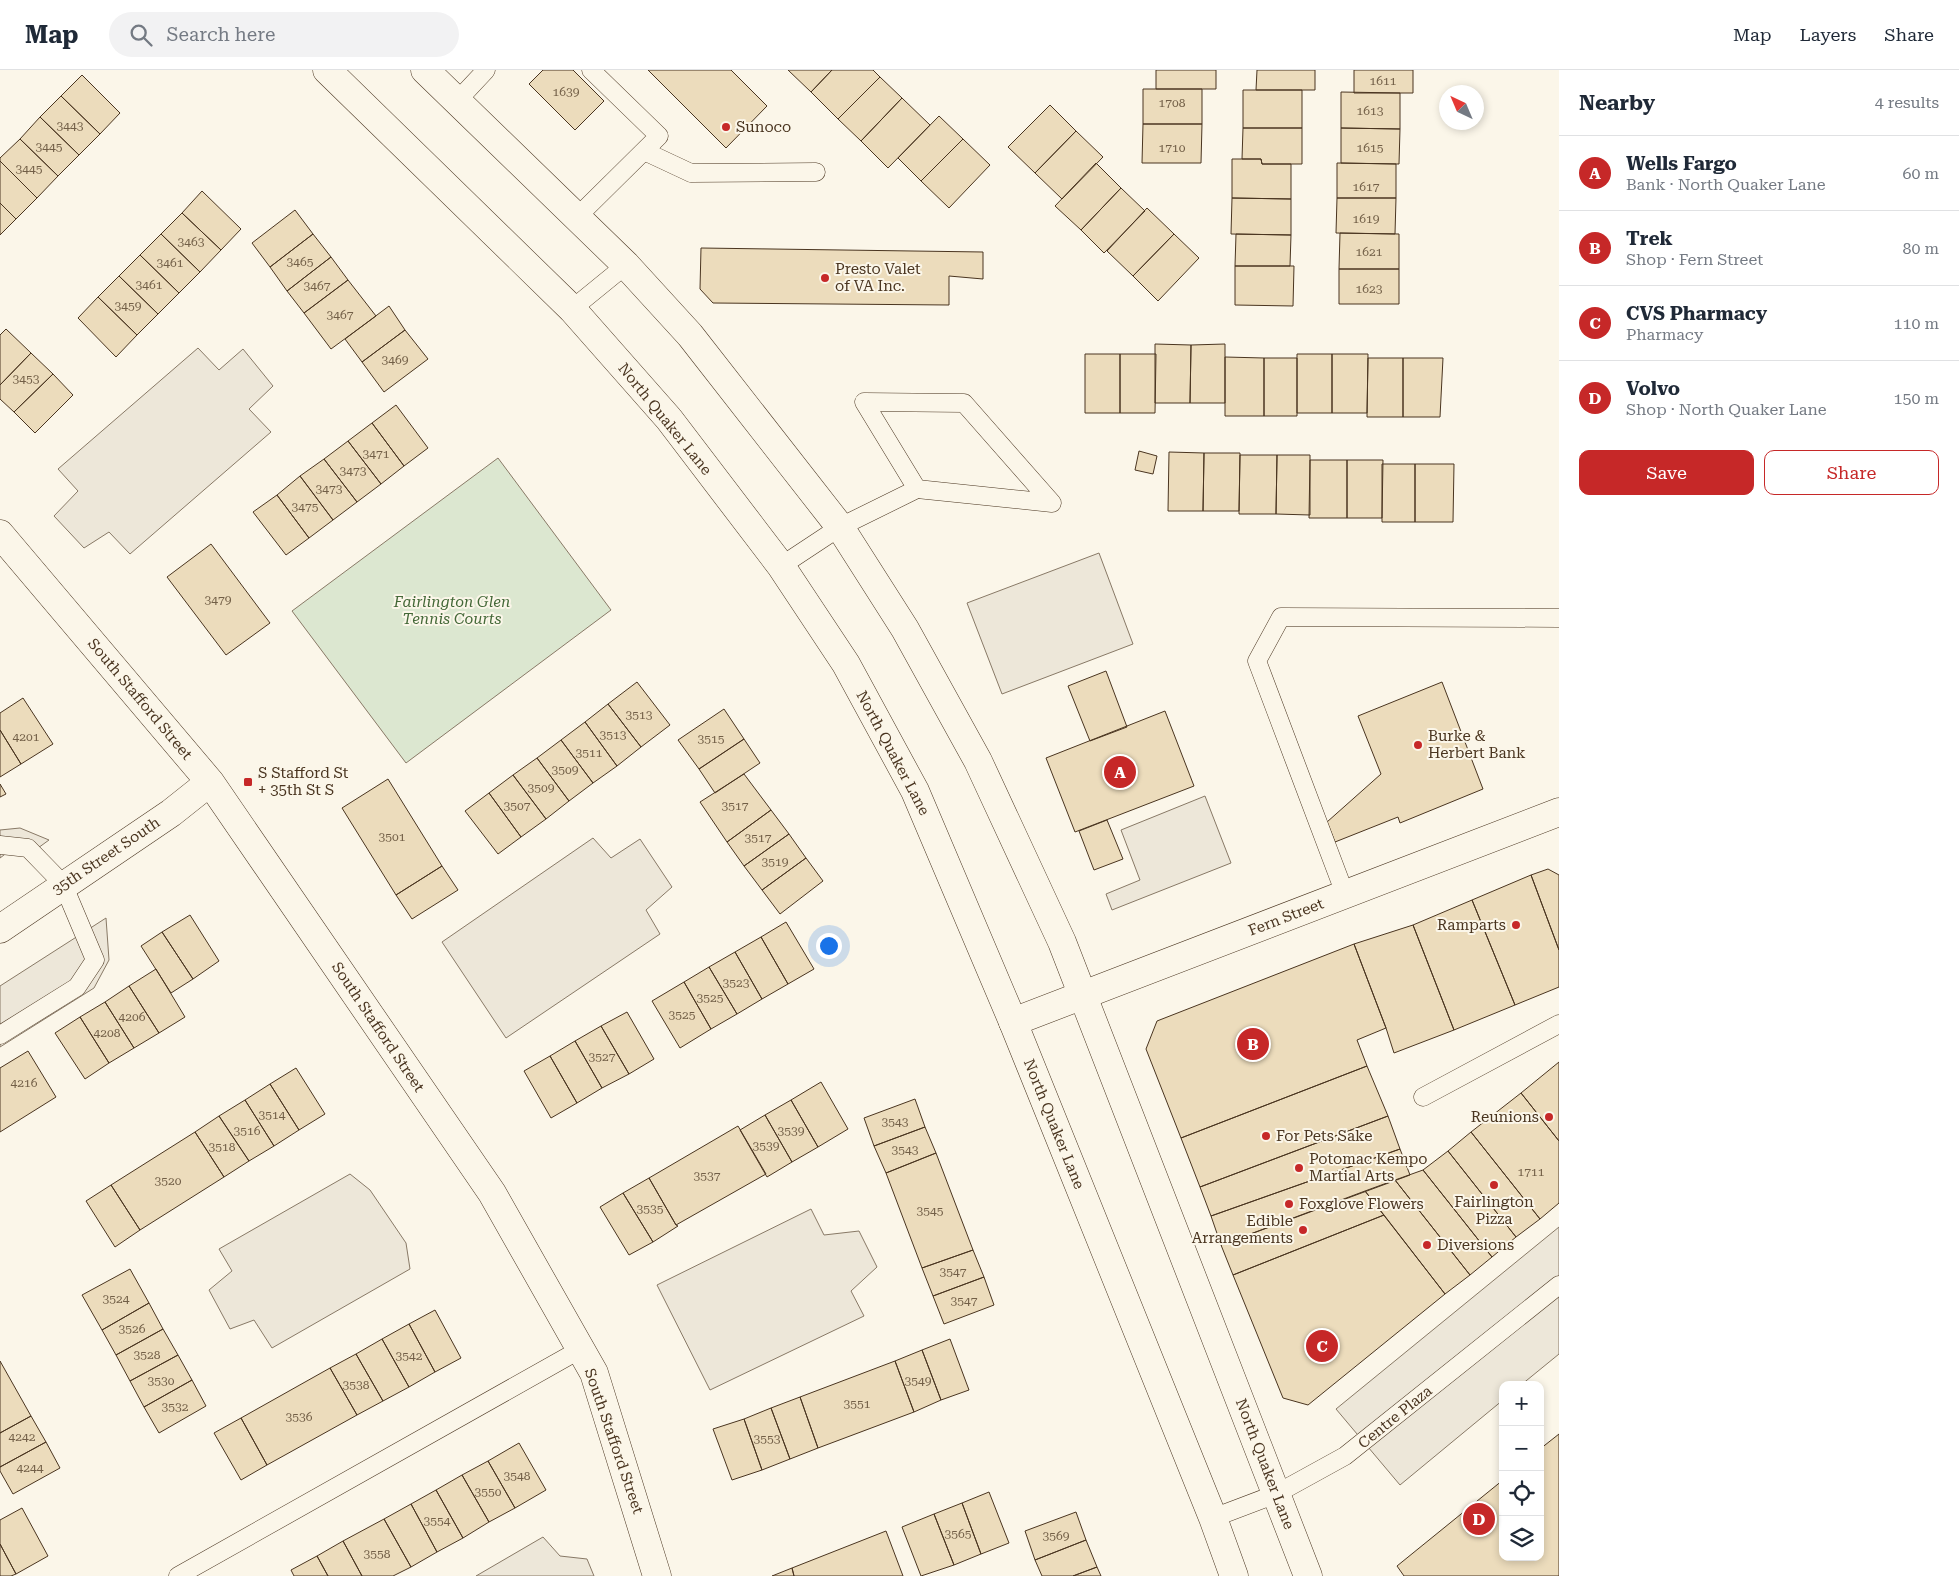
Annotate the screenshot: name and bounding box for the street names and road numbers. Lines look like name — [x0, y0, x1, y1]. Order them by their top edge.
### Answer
street label: North Quaker Lane — [614, 359, 716, 479]
street label: South Stafford Street — [84, 635, 196, 764]
street label: North Quaker Lane — [853, 688, 933, 818]
street label: 35th Street South — [49, 813, 164, 899]
street label: Fern Street — [1246, 894, 1327, 940]
street label: South Stafford Street — [328, 959, 428, 1096]
street label: North Quaker Lane — [1020, 1056, 1088, 1192]
street label: South Stafford Street — [581, 1366, 647, 1516]
street label: Centre Plaza — [1354, 1382, 1436, 1452]
street label: North Quaker Lane — [1232, 1396, 1298, 1532]

